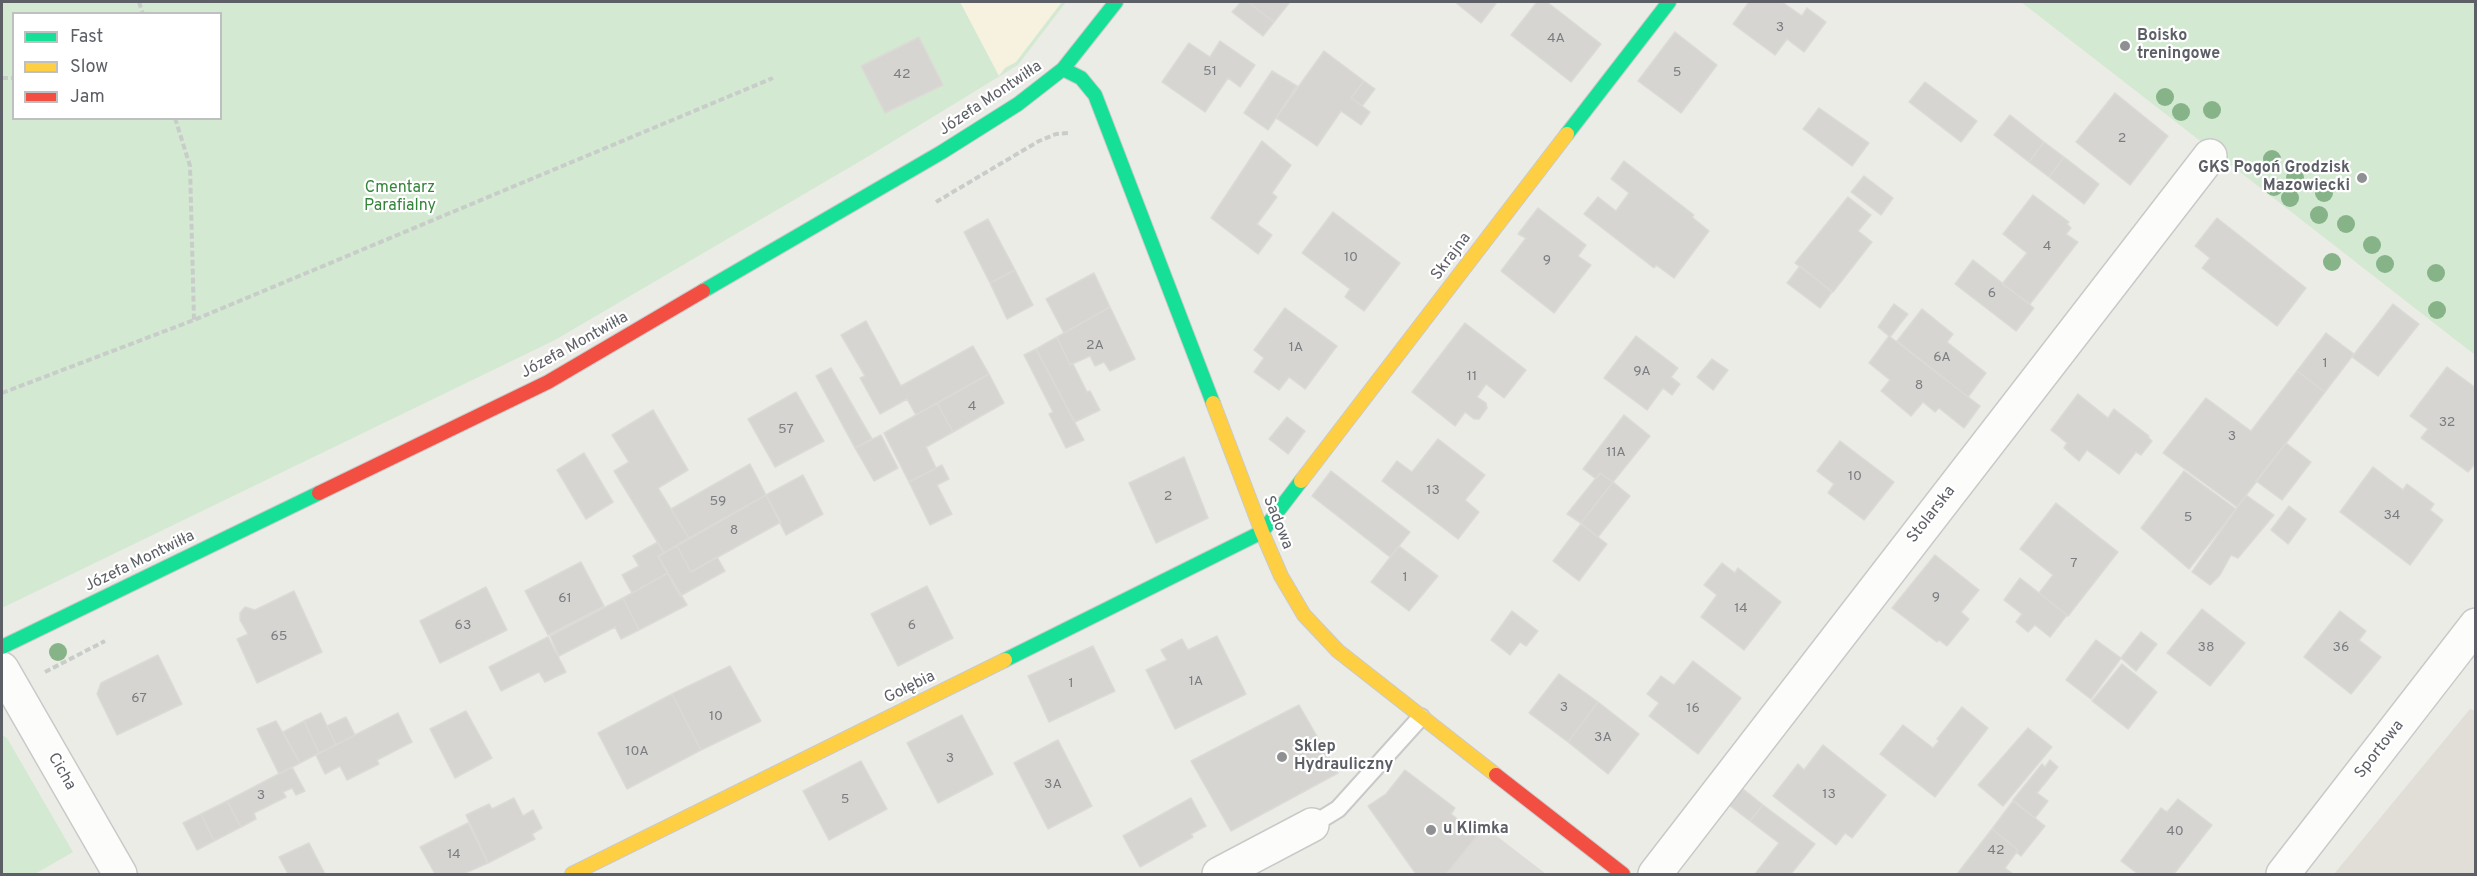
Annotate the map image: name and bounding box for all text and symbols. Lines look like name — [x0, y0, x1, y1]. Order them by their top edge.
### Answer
legend — [12, 12, 222, 120]
house number: 3 — [1776, 20, 1784, 36]
text: Fast — [70, 26, 103, 49]
place label: Boisko treningowe — [2137, 27, 2220, 65]
house number: 4A — [1547, 31, 1565, 47]
marker: Boisko treningowe — [2118, 39, 2132, 53]
text: Slow — [70, 56, 108, 79]
street label: Józefa Montwiłła — [936, 58, 1046, 140]
house number: 51 — [1203, 64, 1217, 80]
house number: 5 — [1673, 65, 1681, 81]
house number: 42 — [893, 67, 911, 83]
text: Jam — [70, 86, 105, 109]
house number: 2 — [2118, 131, 2126, 147]
place label: GKS Pogoń Grodzisk Mazowiecki — [2198, 159, 2350, 197]
marker: GKS Pogoń Grodzisk Mazowiecki — [2355, 171, 2369, 185]
park label: Cmentarz Parafialny — [364, 179, 436, 217]
street label: Skrajna — [1428, 229, 1476, 285]
house number: 4 — [2043, 239, 2051, 255]
house number: 10 — [1344, 250, 1358, 266]
house number: 9 — [1543, 253, 1551, 269]
house number: 6 — [1988, 286, 1996, 302]
street label: Józefa Montwiłła — [518, 309, 632, 383]
house number: 2A — [1086, 338, 1104, 354]
house number: 1A — [1289, 340, 1303, 356]
house number: 6A — [1933, 350, 1951, 366]
house number: 1 — [2322, 356, 2328, 372]
house number: 9A — [1633, 364, 1651, 380]
house number: 11 — [1467, 369, 1477, 385]
house number: 8 — [1915, 378, 1923, 394]
house number: 4 — [968, 399, 976, 415]
house number: 32 — [2439, 415, 2455, 431]
house number: 57 — [778, 422, 794, 438]
house number: 3 — [2228, 429, 2236, 445]
house number: 11A — [1606, 445, 1626, 461]
house number: 10 — [1848, 469, 1862, 485]
house number: 13 — [1426, 483, 1440, 499]
street label: Stolarska — [1904, 483, 1960, 547]
house number: 2 — [1164, 489, 1172, 505]
house number: 59 — [710, 494, 726, 510]
street label: Sadowa — [1258, 494, 1296, 552]
house number: 34 — [2383, 508, 2401, 524]
house number: 5 — [2184, 510, 2192, 526]
house number: 8 — [730, 523, 738, 539]
street label: Józefa Montwiłła — [82, 527, 198, 597]
house number: 7 — [2070, 556, 2078, 572]
house number: 1 — [1402, 570, 1408, 586]
house number: 9 — [1932, 590, 1940, 606]
house number: 61 — [558, 591, 572, 607]
house number: 14 — [1734, 601, 1748, 617]
house number: 63 — [455, 618, 471, 634]
house number: 6 — [908, 618, 916, 634]
house number: 65 — [270, 629, 288, 645]
house number: 38 — [2198, 640, 2214, 656]
house number: 36 — [2333, 640, 2349, 656]
street label: Gołębia — [881, 667, 939, 709]
house number: 1A — [1189, 674, 1203, 690]
house number: 1 — [1068, 676, 1074, 692]
house number: 67 — [131, 691, 147, 707]
house number: 3 — [1560, 700, 1568, 716]
house number: 16 — [1686, 701, 1700, 717]
house number: 10 — [709, 709, 723, 725]
street label: Sportowa — [2351, 717, 2409, 783]
house number: 3A — [1594, 730, 1612, 746]
place label: Sklep Hydrauliczny — [1294, 738, 1393, 776]
house number: 10A — [625, 744, 649, 760]
street label: Cicha — [43, 750, 79, 794]
marker: Sklep Hydrauliczny — [1275, 750, 1289, 764]
house number: 3 — [946, 751, 954, 767]
house number: 3A — [1044, 777, 1062, 793]
house number: 13 — [1822, 787, 1836, 803]
house number: 3 — [257, 788, 265, 804]
house number: 5 — [841, 792, 849, 808]
place label: u Klimka — [1443, 820, 1509, 840]
marker: u Klimka — [1424, 823, 1438, 837]
house number: 40 — [2166, 824, 2184, 840]
house number: 42 — [1987, 843, 2005, 859]
house number: 14 — [447, 847, 461, 863]

